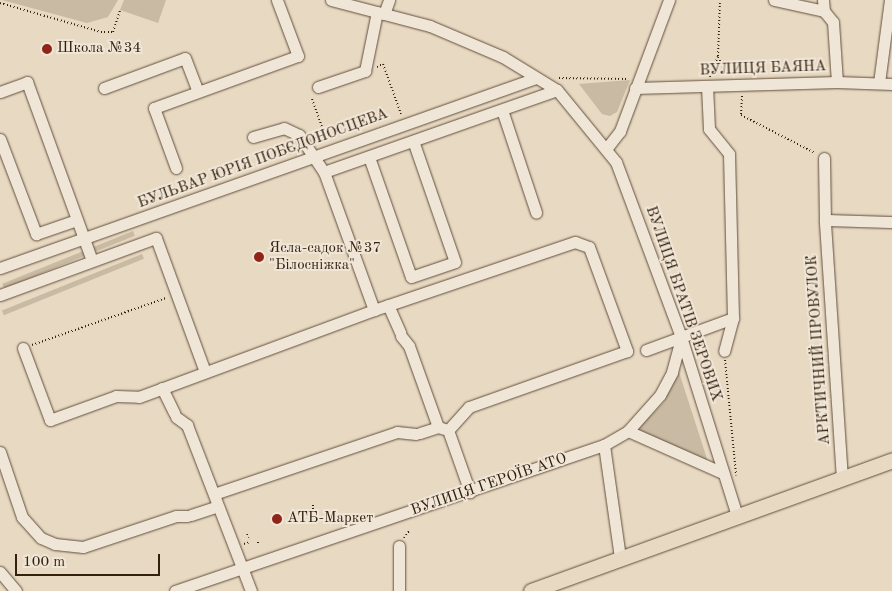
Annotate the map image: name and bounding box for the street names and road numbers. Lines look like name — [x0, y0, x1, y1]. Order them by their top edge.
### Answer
street label: ВУЛИЦЯ БАЯНА — [699, 58, 827, 80]
street label: БУЛЬВАР ЮРІЯ ПОБЄДОНОСЦЕВА — [135, 105, 391, 213]
street label: ВУЛИЦЯ БРАТІВ ЗЕРОВИХ — [641, 204, 725, 404]
street label: АРКТИЧНИЙ ПРОВУЛОК — [803, 254, 835, 446]
street label: ВУЛИЦЯ ГЕРОЇВ АТО — [409, 450, 569, 520]

